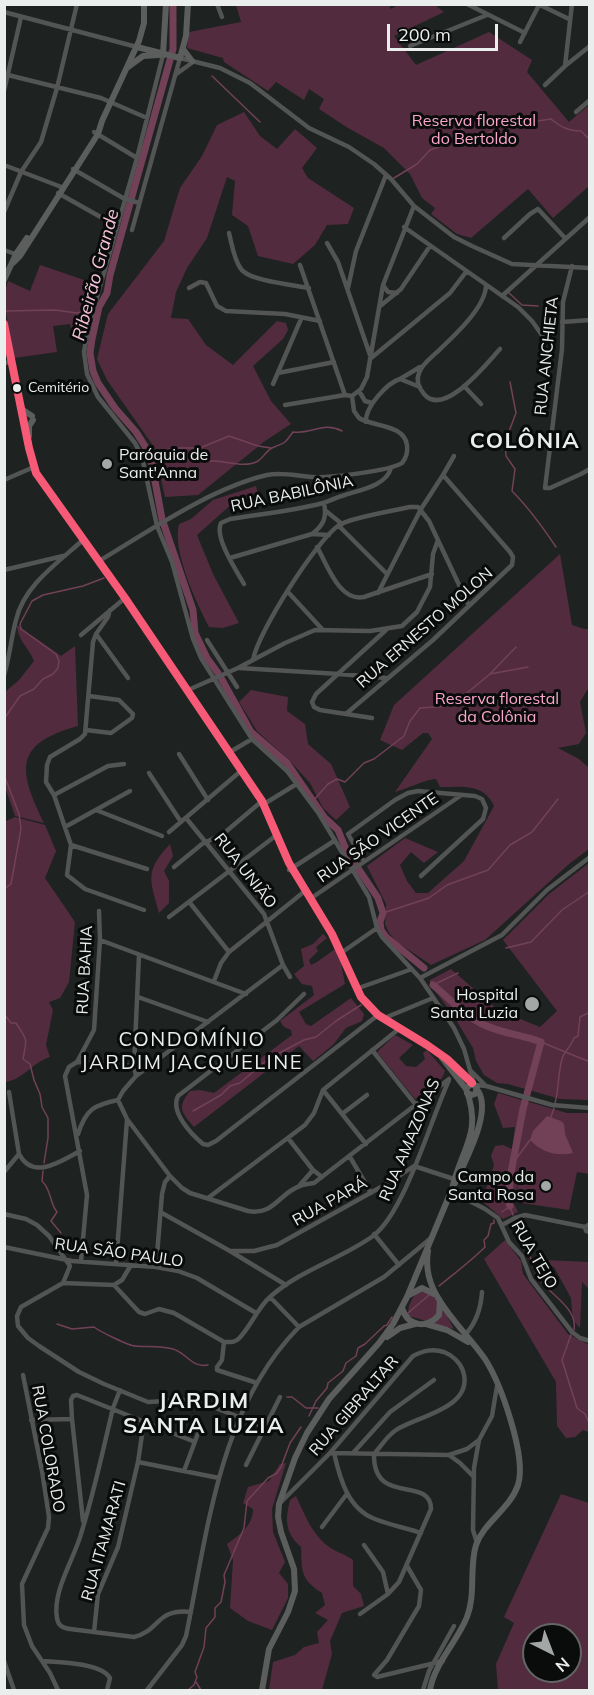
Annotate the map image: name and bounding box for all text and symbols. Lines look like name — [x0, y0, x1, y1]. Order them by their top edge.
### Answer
scale bar — [390, 12, 501, 50]
text: 200 m — [398, 23, 451, 46]
park label: Reserva florestal do Bertoldo — [412, 111, 536, 149]
water label: Ribeirão Grande — [68, 207, 124, 343]
street label: RUA ANCHIETA — [531, 296, 563, 416]
place label: Cemitério — [28, 380, 89, 396]
marker: Cemitério — [11, 382, 23, 394]
district label: COLÔNIA — [470, 428, 580, 454]
place label: Paróquia de Sant'Anna — [119, 445, 208, 483]
marker: Paróquia de Sant'Anna — [100, 457, 114, 471]
street label: RUA BABILÔNIA — [229, 472, 355, 516]
street label: RUA ERNESTO MOLON — [353, 564, 497, 692]
park label: Reserva florestal da Colônia — [435, 689, 559, 727]
street label: RUA SÃO VICENTE — [314, 789, 442, 887]
street label: RUA UNIÃO — [210, 830, 280, 912]
street label: RUA BAHIA — [73, 925, 97, 1015]
place label: Hospital Santa Luzia — [430, 985, 518, 1023]
marker: Hospital Santa Luzia — [523, 995, 541, 1013]
district label: CONDOMÍNIO JARDIM JACQUELINE — [81, 1028, 303, 1075]
street label: RUA AMAZONAS — [376, 1076, 444, 1204]
place label: Campo da Santa Rosa — [448, 1167, 534, 1205]
street label: RUA PARÁ — [289, 1174, 371, 1230]
marker: Campo da Santa Rosa — [539, 1179, 553, 1193]
street label: RUA TEJO — [507, 1218, 561, 1292]
street label: RUA SÃO PAULO — [53, 1234, 185, 1272]
street label: RUA GIBRALTAR — [305, 1352, 403, 1460]
street label: RUA COLORADO — [27, 1384, 69, 1514]
district label: JARDIM SANTA LUZIA — [123, 1388, 285, 1440]
street label: RUA ITAMARATI — [78, 1479, 130, 1603]
north arrow — [522, 1623, 582, 1683]
text: N — [552, 1653, 574, 1676]

